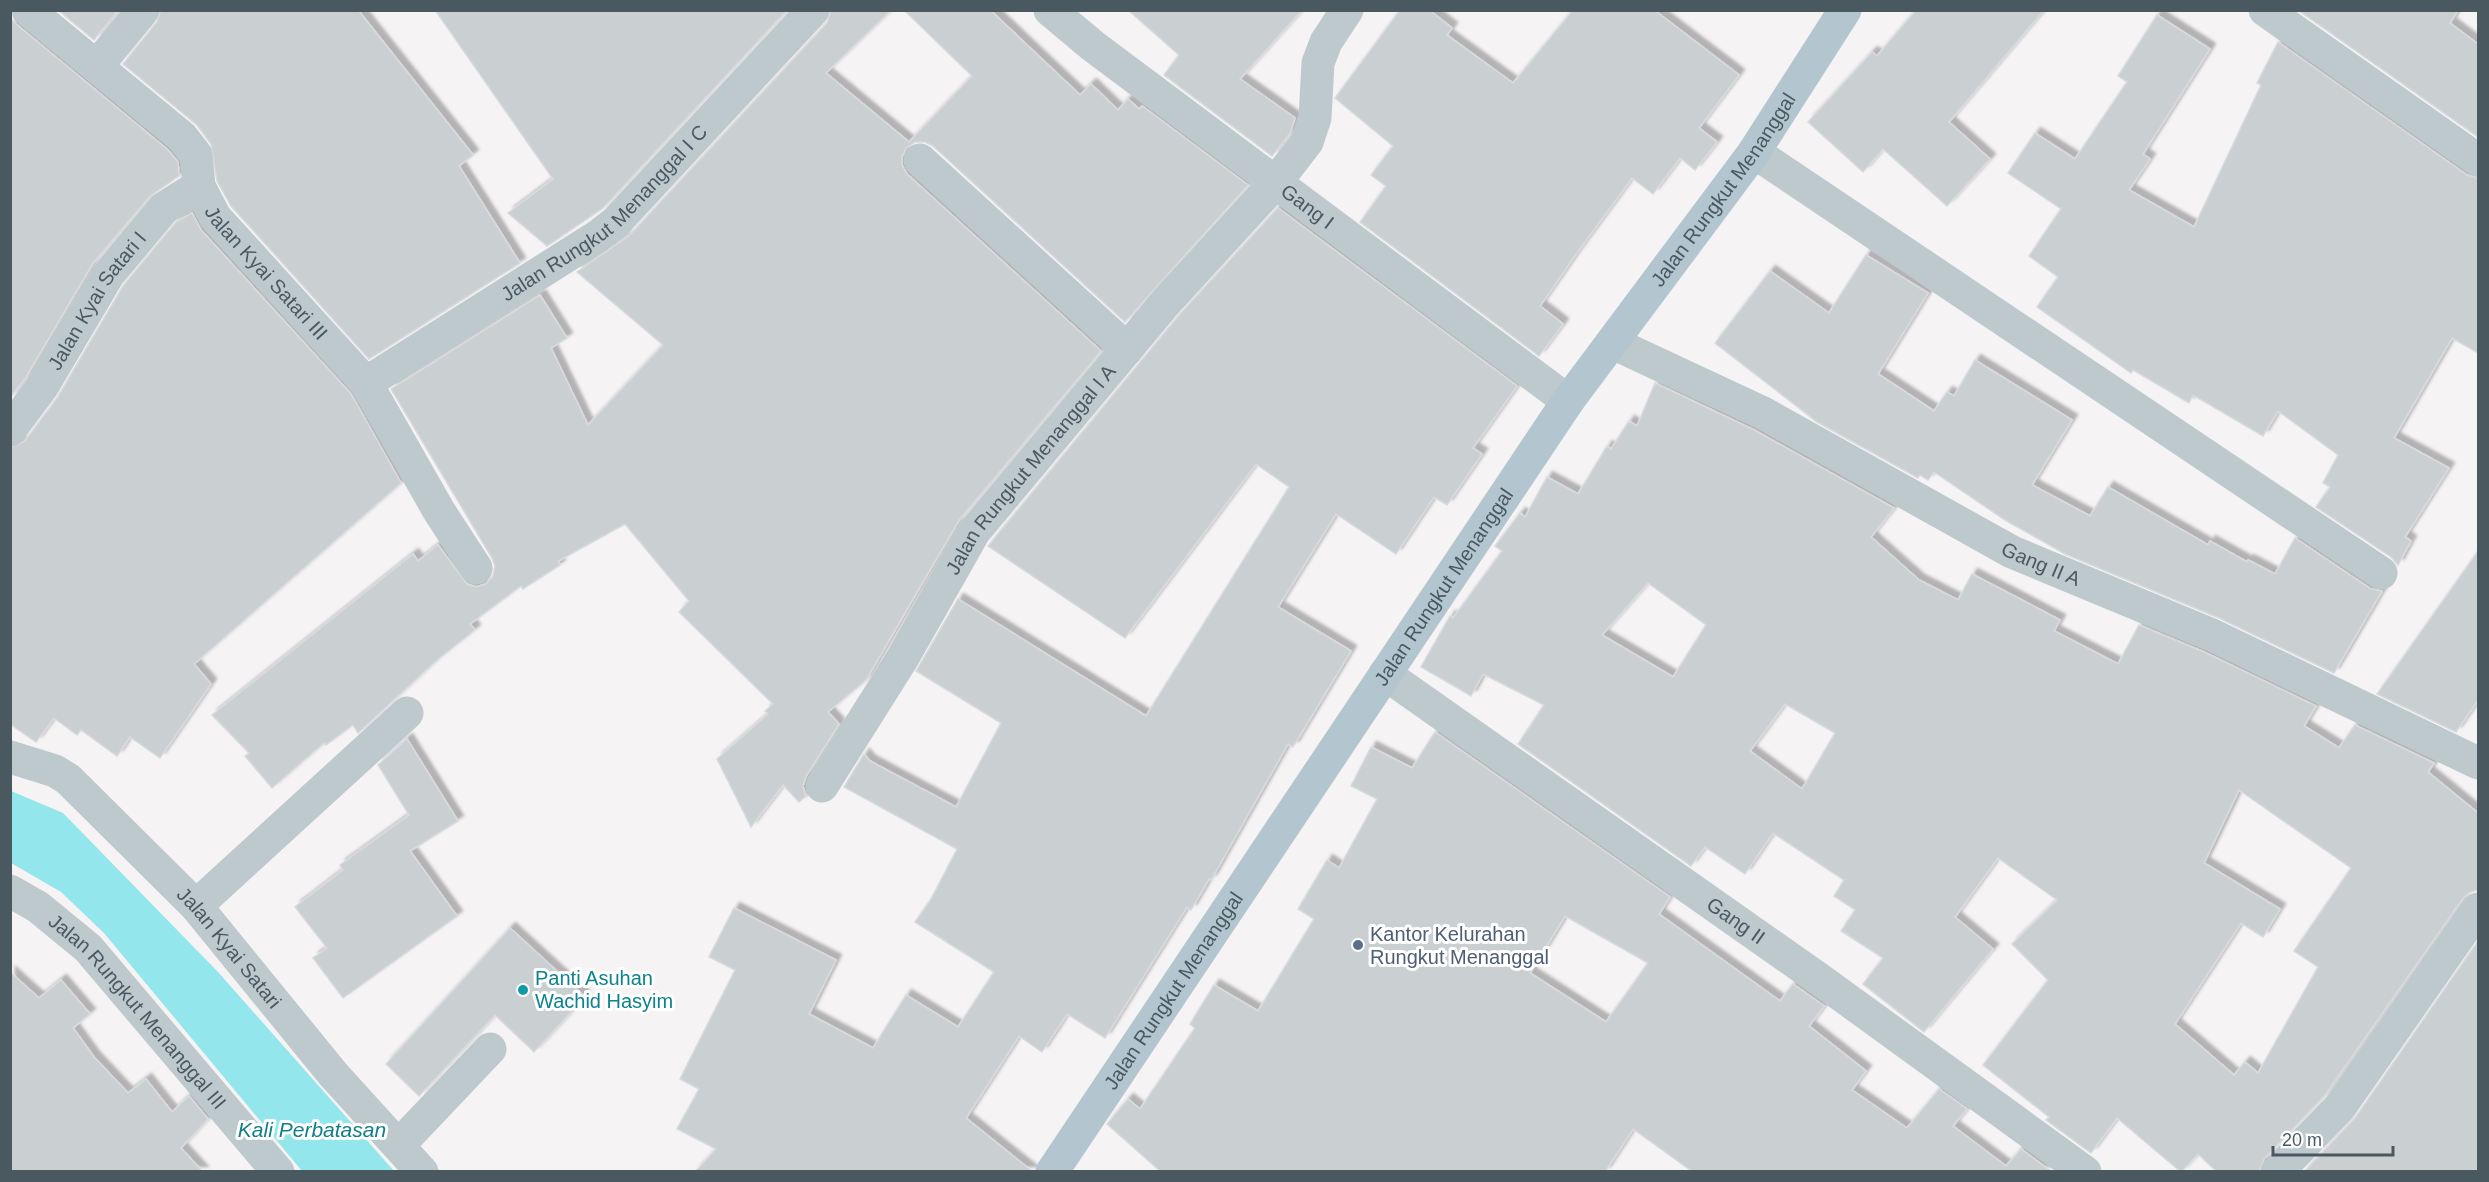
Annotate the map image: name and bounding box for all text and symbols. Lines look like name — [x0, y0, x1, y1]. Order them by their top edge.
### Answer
street label: Jalan Rungkut Menanggal — [1647, 89, 1800, 291]
street label: Jalan Rungkut Menanggal I C — [497, 120, 711, 305]
street label: Gang I — [1277, 180, 1338, 233]
street label: Jalan Kyai Satari III — [200, 202, 332, 344]
street label: Jalan Kyai Satari I — [44, 227, 150, 374]
street label: Jalan Rungkut Menanggal I A — [941, 360, 1120, 578]
street label: Jalan Rungkut Menanggal — [1370, 484, 1517, 690]
street label: Gang II A — [1998, 537, 2084, 590]
street label: Jalan Kyai Satari — [173, 883, 286, 1012]
street label: Jalan Rungkut Menanggal — [1099, 888, 1247, 1094]
street label: Gang II — [1703, 893, 1769, 949]
street label: Jalan Rungkut Menanggal III — [44, 910, 231, 1113]
place label: Kantor Kelurahan Rungkut Menanggal — [1370, 923, 1549, 968]
marker: Kantor Kelurahan Rungkut Menanggal — [1351, 938, 1365, 952]
place label: Panti Asuhan Wachid Hasyim — [535, 967, 673, 1012]
marker: Panti Asuhan Wachid Hasyim — [516, 983, 530, 997]
water label: Kali Perbatasan — [238, 1118, 386, 1141]
scale bar — [2273, 1119, 2393, 1157]
text: 20 m — [2282, 1130, 2322, 1150]

